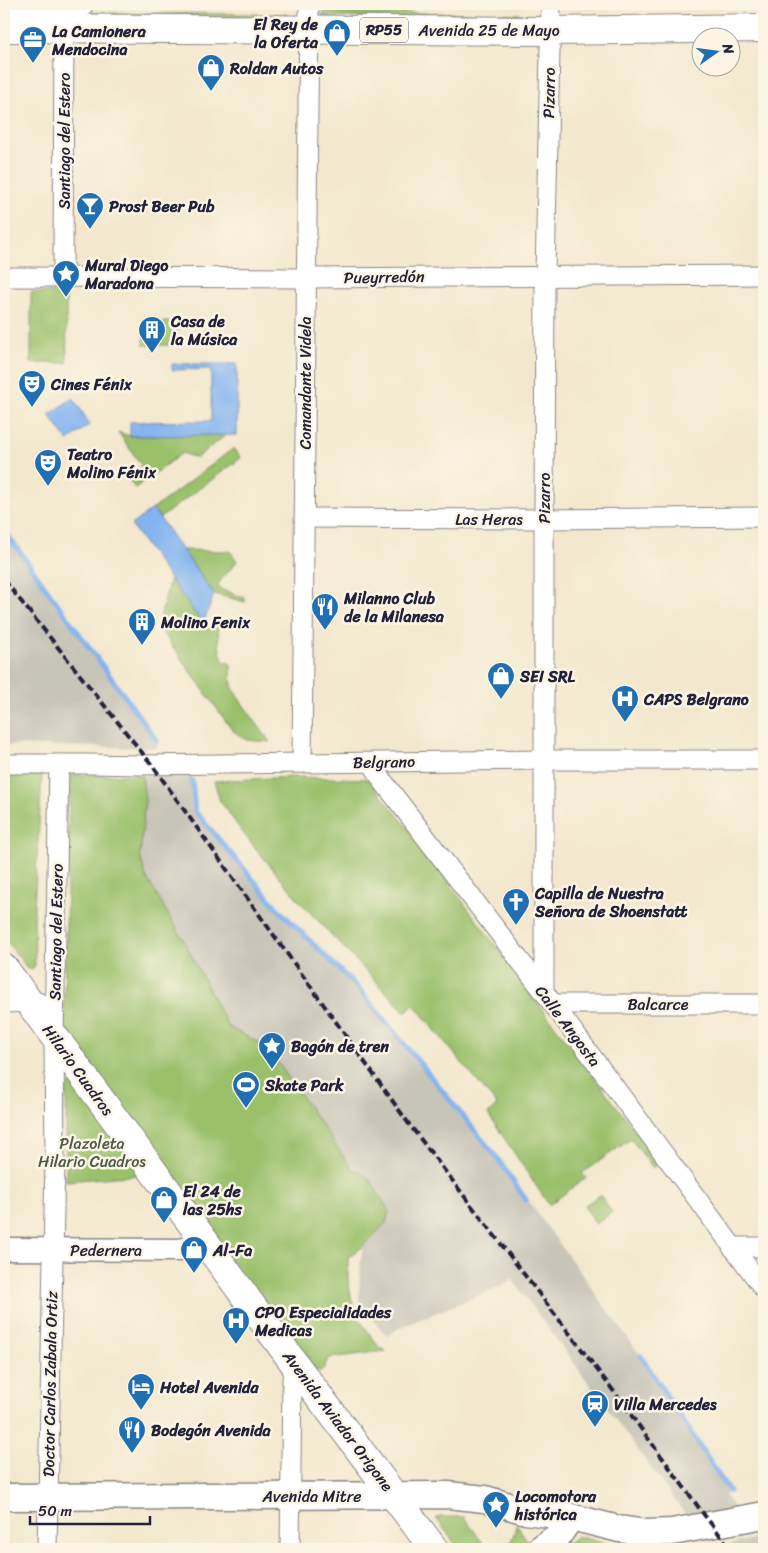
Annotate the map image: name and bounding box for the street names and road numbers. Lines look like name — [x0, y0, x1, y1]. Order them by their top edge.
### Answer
street label: Avenida 25 de Mayo — [417, 16, 560, 45]
road number: RP55 — [360, 18, 408, 42]
street label: Pizarro — [534, 67, 564, 119]
street label: Santiago del Estero — [50, 73, 79, 209]
street label: Pueyrredón — [343, 262, 425, 292]
street label: Comandante Videla — [291, 316, 320, 450]
street label: Pizarro — [530, 473, 559, 523]
street label: Las Heras — [455, 505, 523, 534]
street label: Belgrano — [353, 747, 415, 777]
street label: Santiago del Estero — [40, 863, 72, 1001]
street label: Calle Angosta — [527, 979, 609, 1073]
street label: Balcarce — [628, 990, 689, 1019]
street label: Hilario Cuadros — [35, 1018, 122, 1123]
street label: Pedernera — [70, 1236, 142, 1265]
street label: Doctor Carlos Zabala Ortiz — [34, 1290, 66, 1477]
street label: Avenida Aviador Origone — [274, 1343, 401, 1498]
street label: Avenida Mitre — [261, 1482, 362, 1511]

